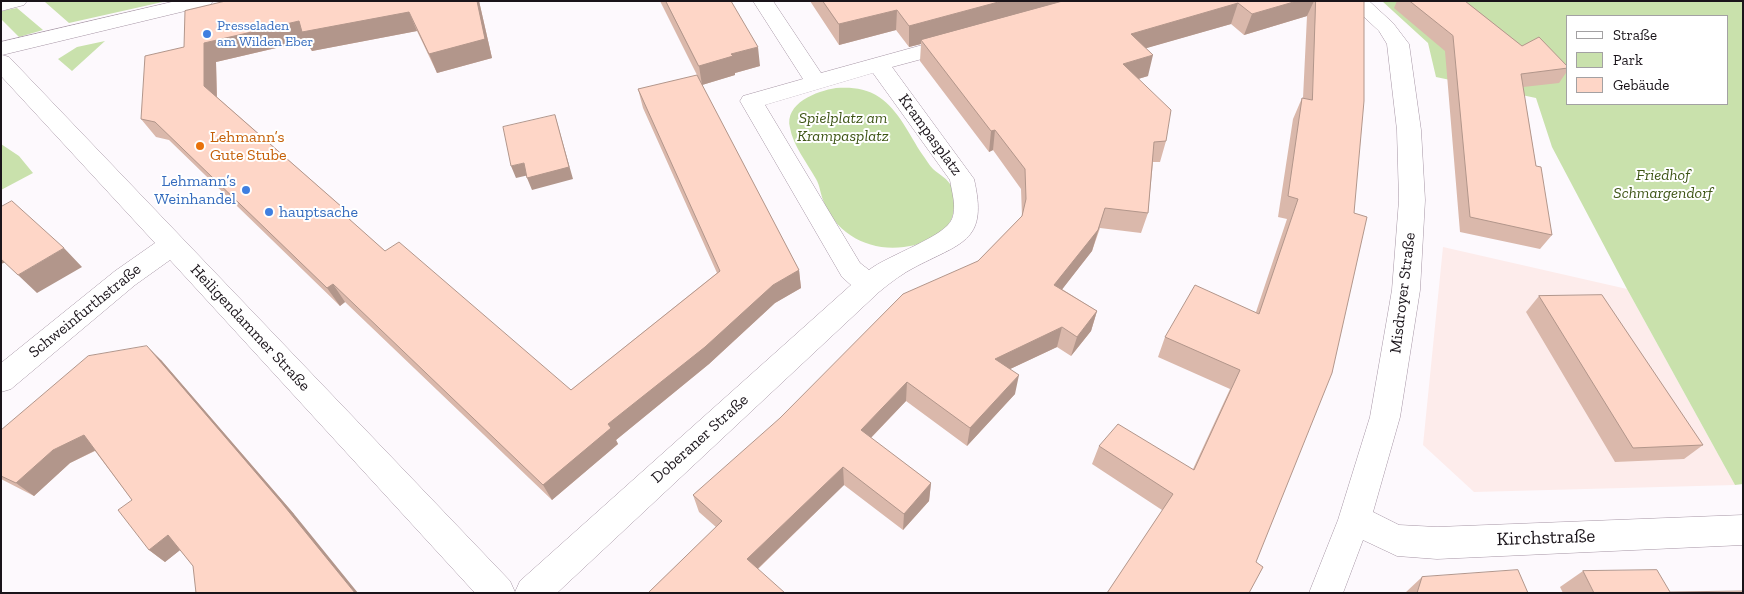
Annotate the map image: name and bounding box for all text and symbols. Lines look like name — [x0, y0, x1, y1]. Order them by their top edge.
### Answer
legend — [1566, 15, 1729, 105]
place label: Presseladen am Wilden Eber — [217, 18, 313, 50]
text: Straße — [1613, 26, 1657, 44]
marker: Presseladen am Wilden Eber — [201, 28, 213, 40]
text: Park — [1613, 51, 1643, 69]
text: Gebäude — [1613, 76, 1669, 94]
street label: Krampasplatz — [894, 90, 966, 180]
park label: Spielplatz am Krampasplatz — [797, 108, 889, 146]
place label: Lehmann’s Gute Stube — [210, 127, 287, 165]
marker: Lehmann’s Gute Stube — [194, 140, 206, 152]
park label: Friedhof Schmargendorf — [1613, 165, 1713, 203]
place label: Lehmann’s Weinhandel — [154, 171, 236, 209]
marker: Lehmann’s Weinhandel — [240, 184, 252, 196]
place label: hauptsache — [279, 202, 358, 222]
marker: hauptsache — [263, 206, 275, 218]
street label: Misdroyer Straße — [1386, 231, 1420, 355]
street label: Schweinfurthstraße — [25, 260, 145, 362]
street label: Heiligendammer Straße — [186, 260, 314, 396]
street label: Doberaner Straße — [648, 390, 752, 488]
street label: Kirchstraße — [1496, 525, 1596, 551]

